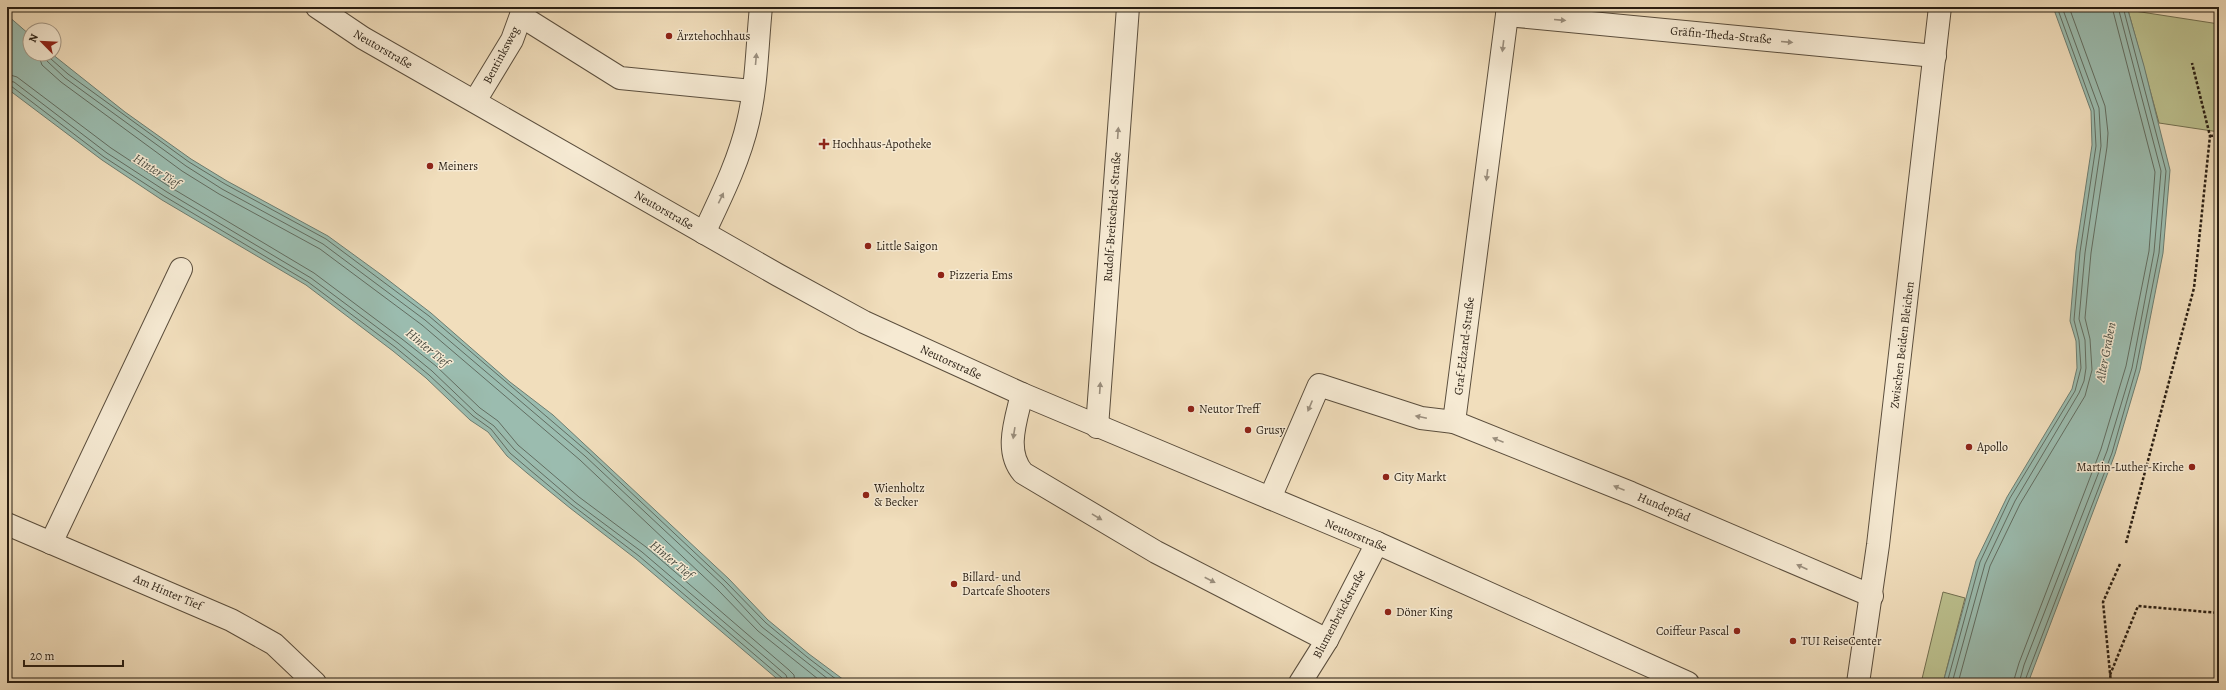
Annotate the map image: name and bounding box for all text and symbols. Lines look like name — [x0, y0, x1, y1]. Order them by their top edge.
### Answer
one-way arrow — [1554, 17, 1566, 23]
north arrow — [22, 22, 62, 62]
street label: Bentinksweg — [479, 23, 523, 87]
street label: Gräfin-Theda-Straße — [1670, 23, 1772, 47]
street label: Neutorstraße — [350, 26, 416, 72]
place label: Ärztehochhaus — [676, 28, 751, 44]
text: N — [25, 31, 42, 45]
marker: Ärztehochhaus — [664, 31, 674, 41]
one-way arrow — [1781, 38, 1793, 45]
one-way arrow — [1500, 40, 1507, 52]
one-way arrow — [752, 53, 759, 65]
one-way arrow — [1115, 127, 1122, 139]
place label: Hochhaus-Apotheke — [832, 136, 931, 152]
marker: Hochhaus-Apotheke — [819, 139, 829, 149]
water label: Hinter Tief — [130, 149, 186, 193]
street label: Rudolf-Breitscheid-Straße — [1099, 152, 1125, 282]
place label: Meiners — [438, 158, 478, 174]
marker: Meiners — [425, 161, 435, 171]
one-way arrow — [1483, 169, 1490, 181]
street label: Neutorstraße — [631, 187, 697, 233]
one-way arrow — [718, 192, 724, 203]
place label: Little Saigon — [876, 238, 938, 254]
marker: Little Saigon — [863, 241, 873, 251]
place label: Pizzeria Ems — [949, 267, 1013, 283]
marker: Pizzeria Ems — [936, 270, 946, 280]
street label: Zwischen Beiden Bleichen — [1886, 280, 1918, 409]
street label: Graf-Edzard-Straße — [1450, 296, 1478, 396]
water label: Alter Graben — [2091, 321, 2120, 384]
water label: Hinter Tief — [402, 324, 455, 372]
street label: Neutorstraße — [918, 341, 984, 383]
one-way arrow — [1096, 382, 1103, 394]
one-way arrow — [1306, 400, 1313, 412]
place label: Neutor Treff — [1199, 401, 1262, 417]
marker: Neutor Treff — [1186, 404, 1196, 414]
one-way arrow — [1414, 414, 1427, 420]
place label: Grusy — [1256, 422, 1286, 438]
marker: Grusy — [1243, 425, 1253, 435]
one-way arrow — [1011, 426, 1017, 439]
one-way arrow — [1491, 436, 1503, 442]
place label: Apollo — [1976, 439, 2008, 455]
marker: Apollo — [1964, 442, 1974, 452]
place label: Martin-Luther-Kirche — [2077, 459, 2184, 475]
marker: Martin-Luther-Kirche — [2187, 462, 2197, 472]
place label: City Markt — [1394, 469, 1447, 485]
marker: City Markt — [1381, 472, 1391, 482]
place label: Wienholtz & Becker — [873, 480, 925, 510]
one-way arrow — [1612, 484, 1624, 490]
street label: Hundepfad — [1635, 489, 1693, 526]
marker: Wienholtz & Becker — [861, 490, 871, 500]
one-way arrow — [1092, 513, 1102, 521]
street label: Neutorstraße — [1322, 515, 1390, 555]
water label: Hinter Tief — [646, 536, 699, 584]
one-way arrow — [1797, 564, 1808, 570]
street label: Blumenbrückstraße — [1309, 567, 1369, 661]
place label: Billard- und Dartcafe Shooters — [962, 569, 1050, 599]
street label: Am Hinter Tief — [130, 570, 207, 614]
one-way arrow — [1205, 577, 1216, 583]
marker: Billard- und Dartcafe Shooters — [949, 579, 959, 589]
place label: Döner King — [1396, 604, 1453, 620]
marker: Döner King — [1383, 607, 1393, 617]
place label: Coiffeur Pascal — [1656, 623, 1729, 639]
marker: Coiffeur Pascal — [1732, 626, 1742, 636]
place label: TUI ReiseCenter — [1801, 633, 1882, 649]
marker: TUI ReiseCenter — [1788, 636, 1798, 646]
scale bar — [24, 642, 123, 668]
text: 20 m — [30, 648, 54, 664]

